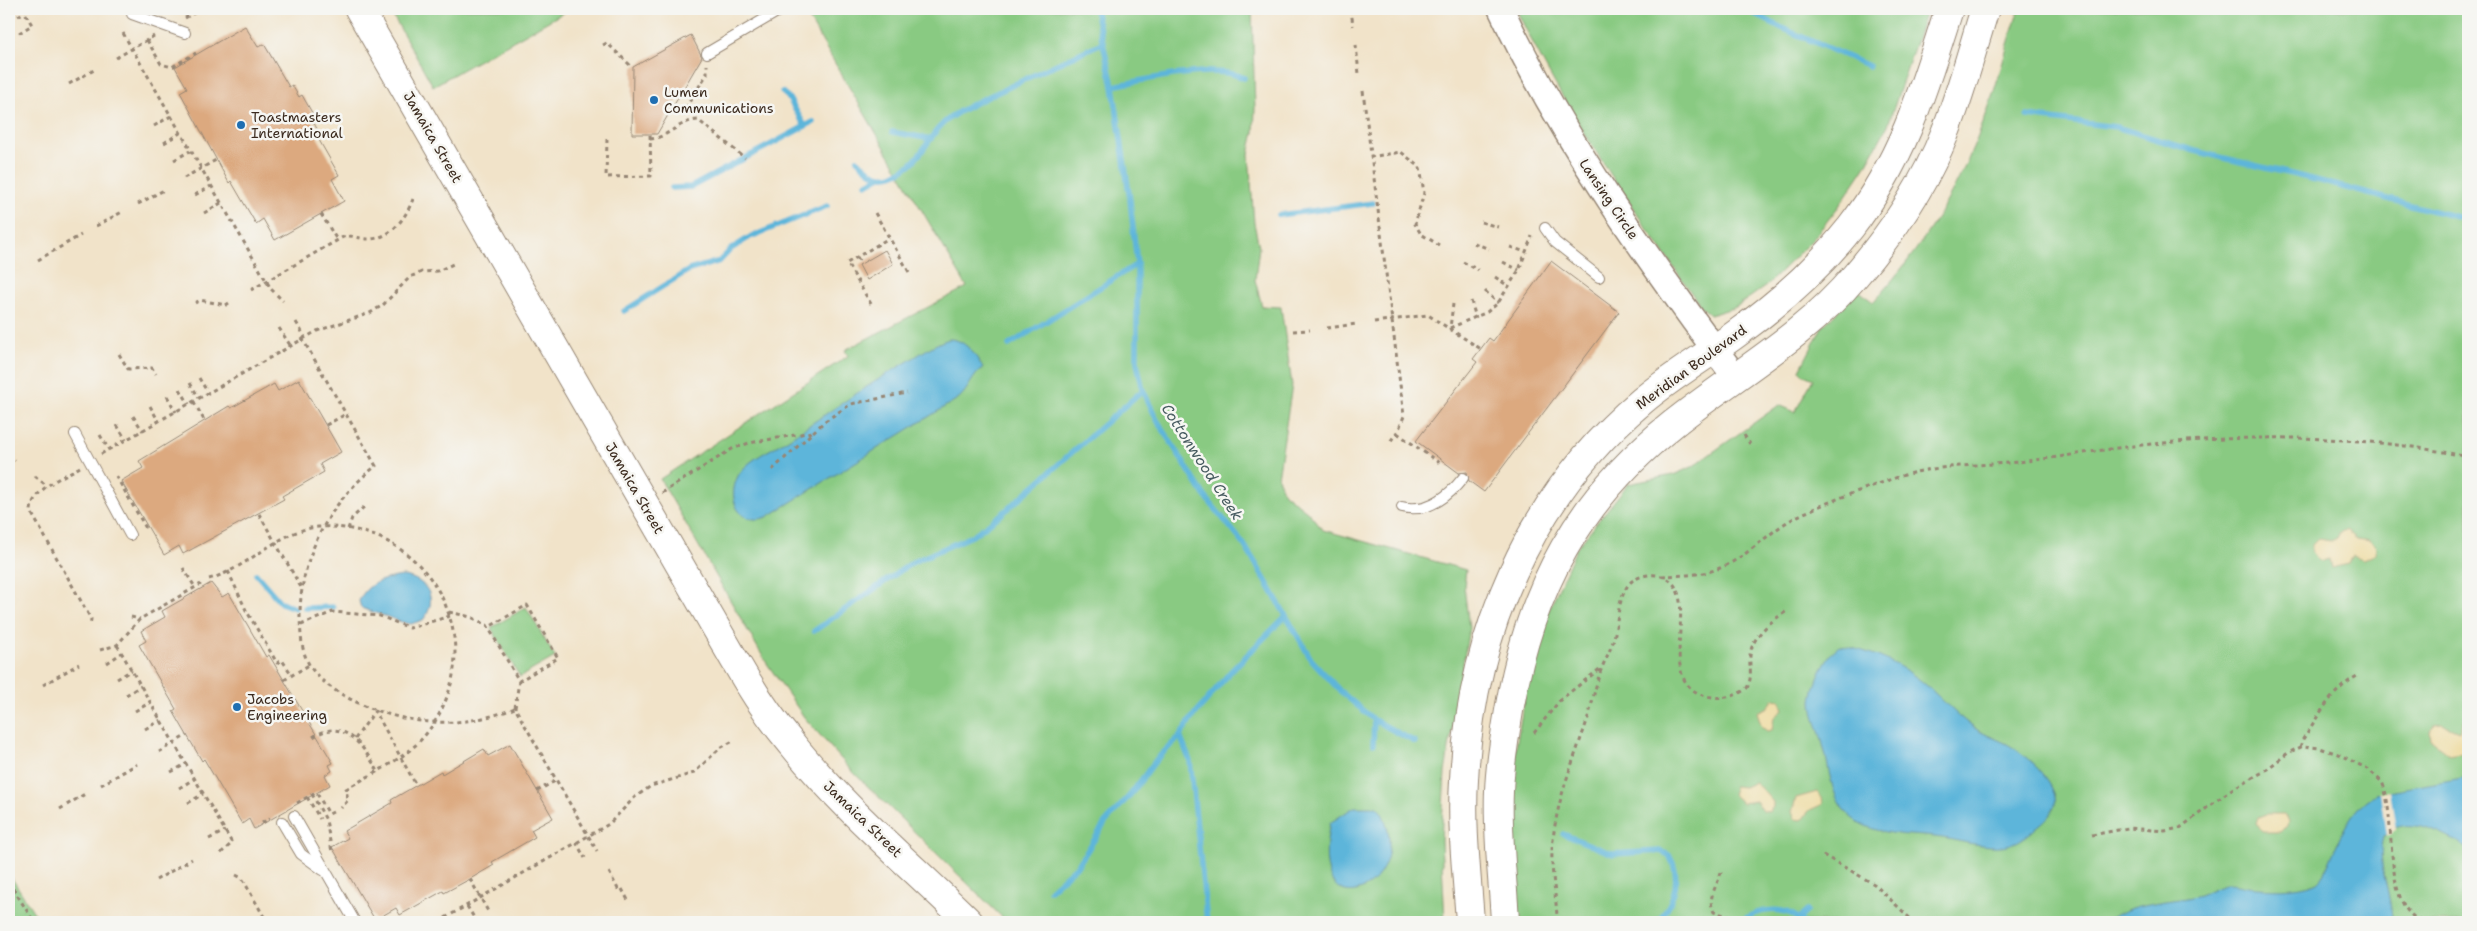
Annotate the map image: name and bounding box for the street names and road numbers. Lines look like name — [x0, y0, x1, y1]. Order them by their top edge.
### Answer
street label: Jamaica Street — [399, 88, 467, 186]
street label: Lansing Circle — [1575, 155, 1643, 243]
street label: Meridian Boulevard — [1632, 321, 1750, 413]
street label: Jamaica Street — [601, 439, 669, 537]
street label: Jamaica Street — [820, 777, 906, 861]

